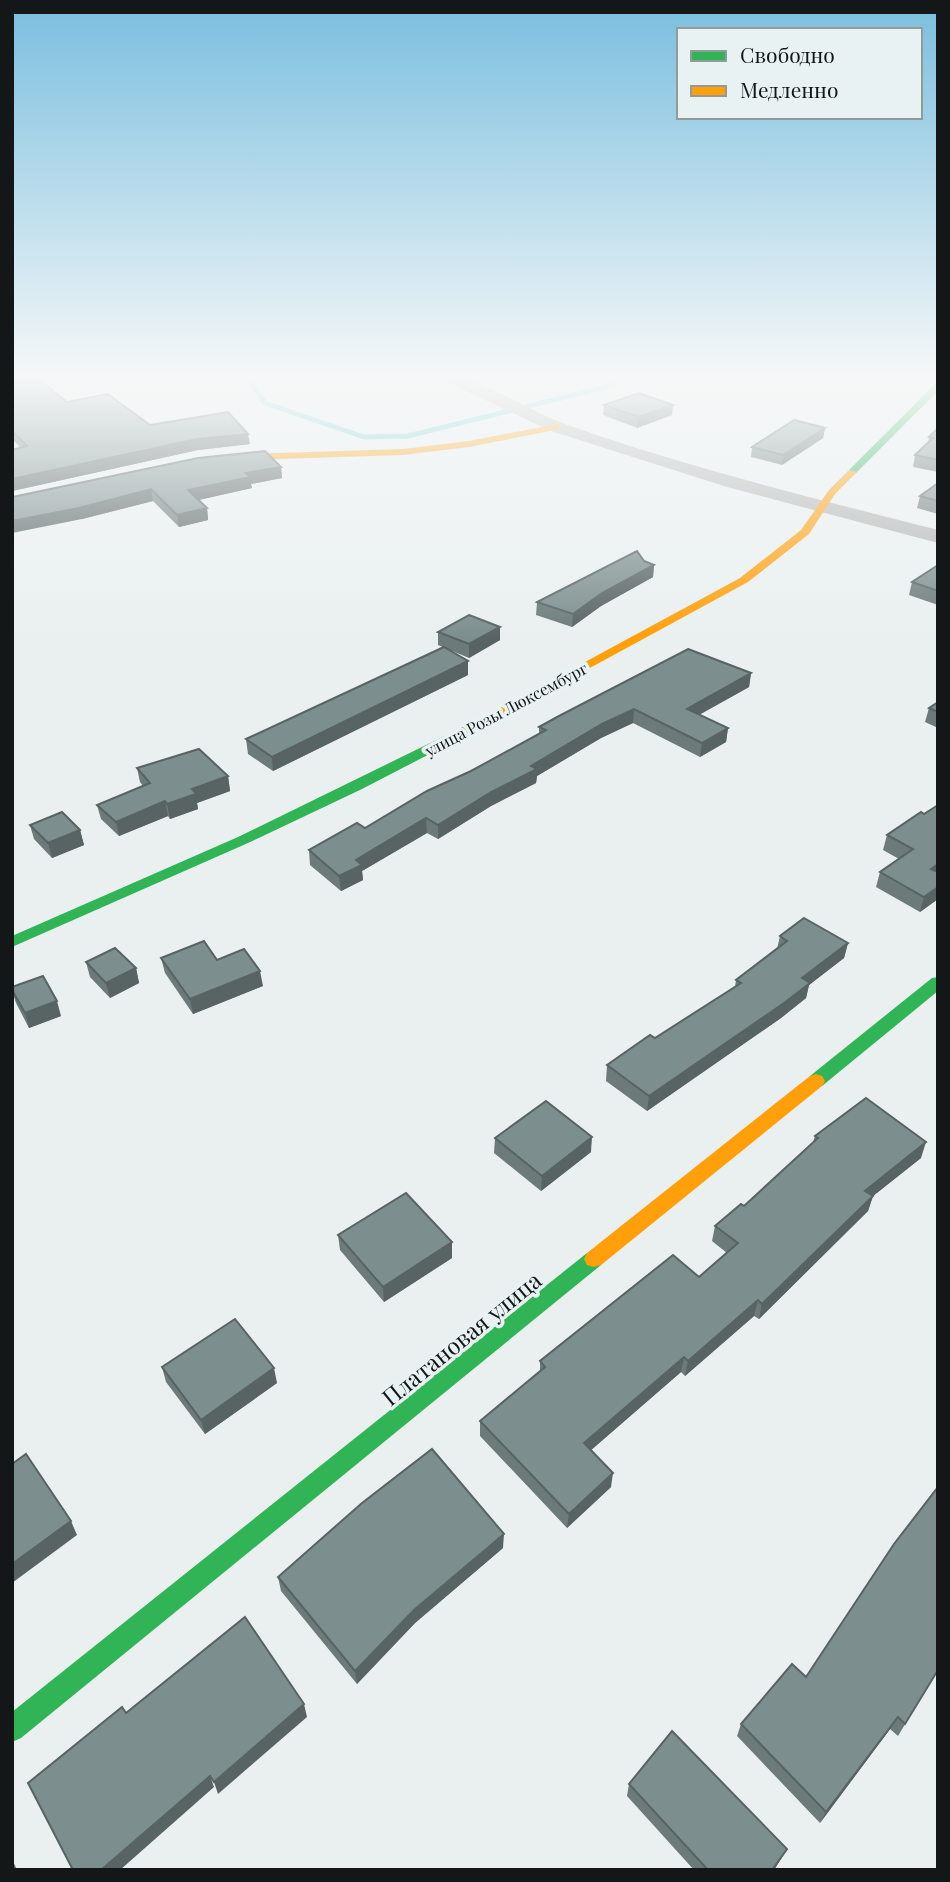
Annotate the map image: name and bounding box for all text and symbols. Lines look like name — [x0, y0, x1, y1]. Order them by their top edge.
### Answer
legend — [677, 28, 922, 119]
text: Свободно — [740, 40, 835, 68]
text: Медленно — [740, 75, 838, 103]
street label: улица Розы Люксембург — [420, 657, 591, 761]
street label: Платановая улица — [375, 1264, 548, 1412]

